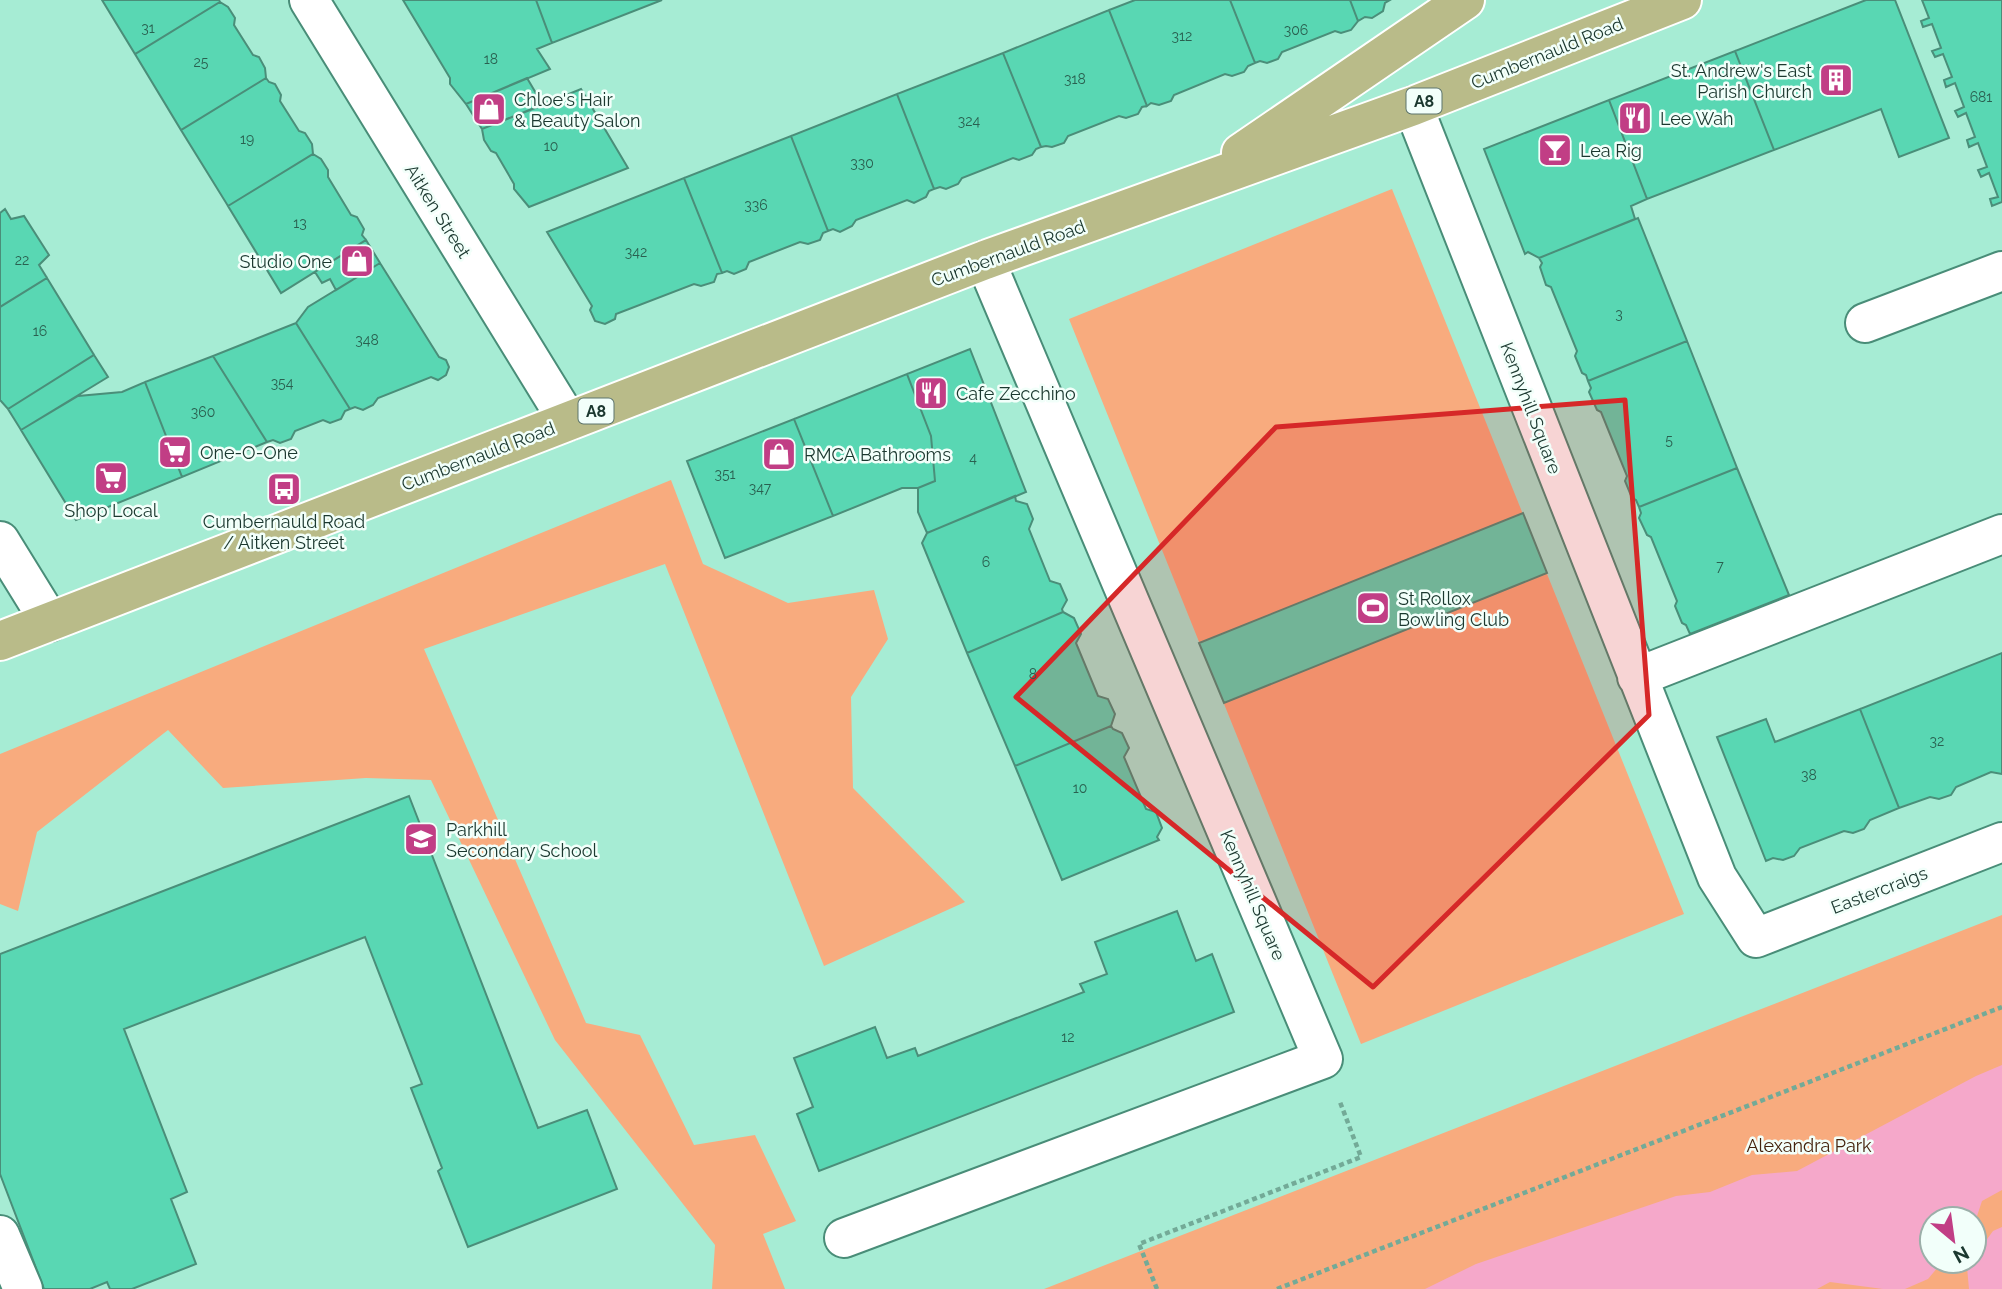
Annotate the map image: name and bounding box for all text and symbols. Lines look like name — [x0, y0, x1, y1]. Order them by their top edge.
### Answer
street label: Cumbernauld Road — [1468, 13, 1626, 93]
house number: 31 — [141, 20, 155, 36]
house number: 306 — [1284, 22, 1308, 38]
house number: 312 — [1172, 28, 1192, 44]
house number: 18 — [484, 51, 498, 67]
house number: 25 — [194, 54, 209, 70]
place label: St. Andrew's East Parish Church — [1671, 60, 1812, 102]
building icon: St. Andrew's East Parish Church — [1817, 61, 1855, 99]
house number: 318 — [1064, 71, 1086, 87]
road number: A8 — [1406, 88, 1442, 114]
place label: Chloe's Hair & Beauty Salon — [514, 89, 640, 131]
house number: 681 — [1970, 89, 1992, 105]
shop icon: Chloe's Hair & Beauty Salon — [470, 90, 508, 128]
restaurant icon: Lee Wah — [1616, 99, 1654, 137]
place label: Lee Wah — [1660, 108, 1734, 129]
house number: 324 — [958, 113, 981, 129]
house number: 19 — [240, 131, 254, 147]
bar icon: Lea Rig — [1536, 131, 1574, 169]
house number: 10 — [544, 138, 558, 154]
place label: Lea Rig — [1580, 140, 1642, 161]
house number: 330 — [850, 155, 874, 171]
street label: Aitken Street — [401, 160, 475, 262]
house number: 336 — [744, 197, 768, 213]
house number: 13 — [293, 215, 307, 231]
street label: Cumbernauld Road — [928, 215, 1088, 291]
shop icon: Studio One — [338, 242, 376, 280]
house number: 342 — [625, 244, 647, 260]
place label: Studio One — [240, 251, 332, 272]
house number: 22 — [15, 252, 29, 268]
house number: 3 — [1615, 306, 1623, 322]
house number: 16 — [33, 323, 47, 339]
house number: 348 — [355, 332, 379, 348]
street label: Kennyhill Square — [1496, 339, 1566, 477]
restaurant icon: Cafe Zecchino — [912, 374, 950, 412]
house number: 354 — [271, 375, 294, 391]
place label: Cafe Zecchino — [956, 383, 1076, 404]
road number: A8 — [578, 398, 614, 424]
house number: 360 — [191, 404, 215, 420]
street label: Cumbernauld Road — [398, 417, 558, 495]
house number: 5 — [1665, 432, 1673, 448]
supermarket icon: One-O-One — [156, 433, 194, 471]
shop icon: RMCA Bathrooms — [760, 435, 798, 473]
place label: One-O-One — [200, 442, 298, 463]
place label: RMCA Bathrooms — [804, 444, 951, 465]
house number: 4 — [969, 450, 977, 466]
supermarket icon: Shop Local — [92, 459, 130, 497]
house number: 351 — [714, 466, 736, 482]
bus stop icon: Cumbernauld Road / Aitken Street — [265, 470, 303, 508]
house number: 347 — [749, 480, 772, 496]
place label: Shop Local — [64, 500, 158, 521]
place label: Cumbernauld Road / Aitken Street — [203, 511, 365, 553]
house number: 6 — [982, 554, 990, 570]
house number: 7 — [1716, 558, 1724, 574]
place label: St Rollox Bowling Club — [1398, 588, 1509, 630]
sports icon: St Rollox Bowling Club — [1354, 589, 1392, 627]
house number: 8 — [1029, 666, 1037, 682]
house number: 32 — [1930, 733, 1944, 749]
house number: 38 — [1801, 767, 1817, 783]
house number: 10 — [1073, 780, 1087, 796]
place label: Parkhill Secondary School — [446, 819, 597, 861]
school or university icon: Parkhill Secondary School — [402, 820, 440, 858]
street label: Kennyhill Square — [1216, 827, 1290, 964]
street label: Eastercraigs — [1828, 862, 1930, 918]
house number: 12 — [1061, 1029, 1075, 1045]
park label: Alexandra Park — [1746, 1135, 1872, 1156]
north arrow — [1918, 1205, 1988, 1275]
text: N — [1950, 1242, 1973, 1268]

